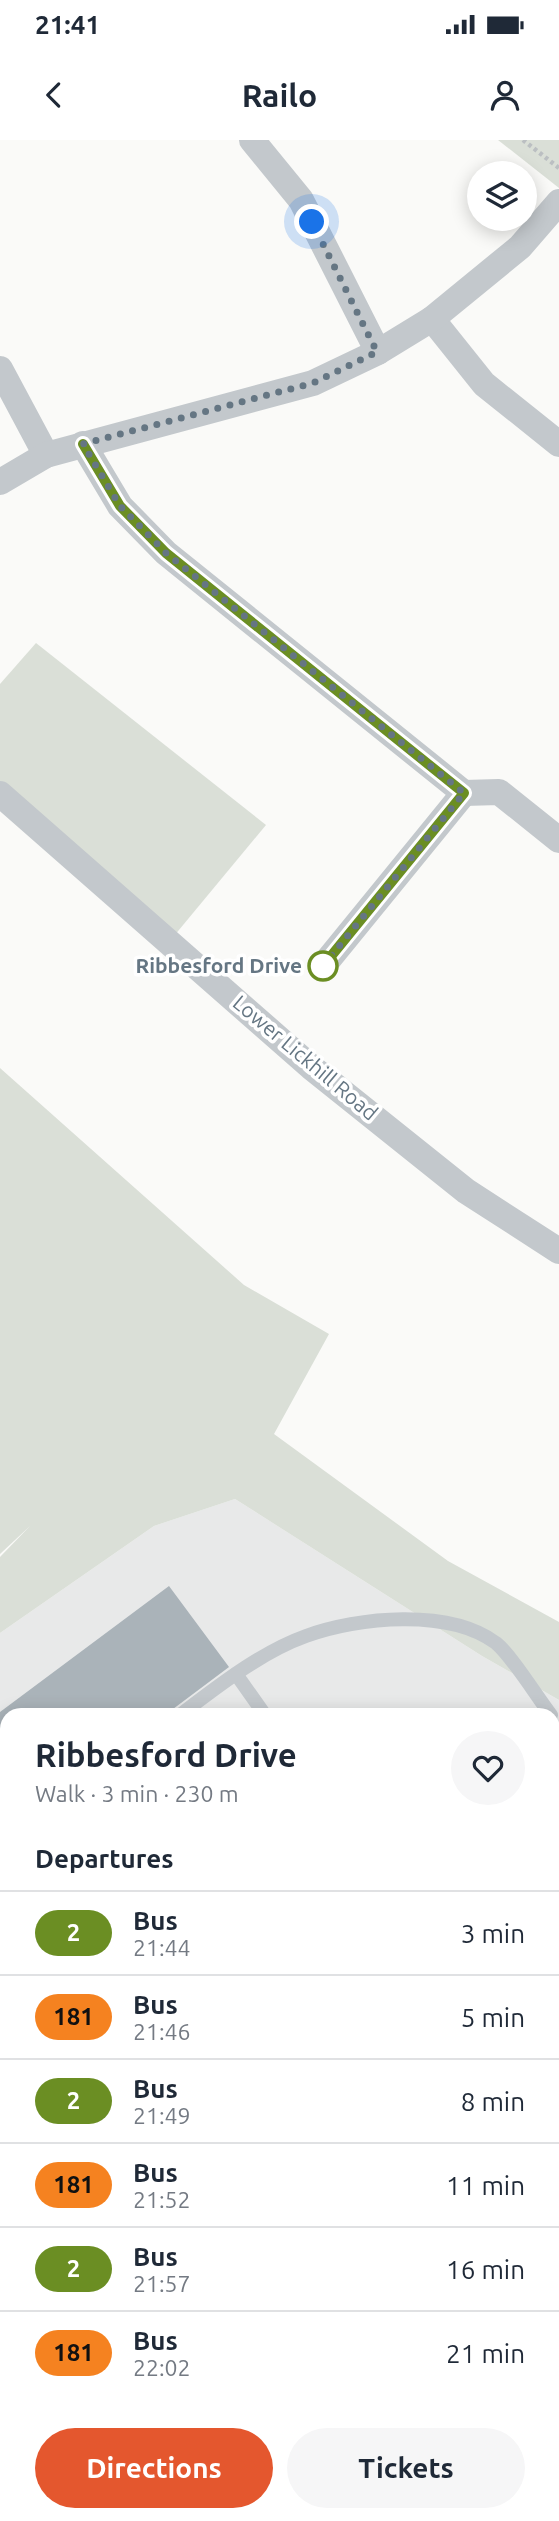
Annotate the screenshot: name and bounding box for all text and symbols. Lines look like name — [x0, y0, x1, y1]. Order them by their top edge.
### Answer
text: 21:41 — [35, 10, 100, 39]
icon: back — [35, 76, 73, 114]
icon: person — [486, 76, 524, 114]
text: Railo — [242, 77, 317, 113]
map controls — [467, 161, 537, 231]
button: layers — [467, 161, 537, 231]
your location — [294, 204, 329, 239]
marker: Ribbesford Drive — [308, 951, 338, 981]
place label: Ribbesford Drive — [135, 953, 302, 977]
street label: Lower Lickhill Road — [229, 990, 383, 1125]
button: heart — [451, 1731, 525, 1805]
text: Ribbesford Drive — [35, 1736, 297, 1773]
text: Walk · 3 min · 230 m — [35, 1781, 239, 1806]
text: Departures — [35, 1844, 173, 1873]
text: Bus — [133, 1906, 178, 1935]
text: 2 — [67, 1919, 80, 1946]
text: 3 min — [461, 1919, 525, 1948]
text: 21:44 — [133, 1935, 191, 1960]
text: Bus — [133, 1990, 178, 2019]
text: 181 — [53, 2003, 94, 2030]
text: 5 min — [461, 2003, 525, 2032]
text: 21:46 — [133, 2019, 191, 2044]
text: Bus — [133, 2074, 178, 2103]
text: 2 — [67, 2087, 80, 2114]
text: 8 min — [461, 2087, 525, 2116]
text: 21:49 — [133, 2103, 191, 2128]
text: Bus — [133, 2158, 178, 2187]
text: 181 — [53, 2171, 94, 2198]
text: 11 min — [446, 2171, 525, 2200]
text: 21:52 — [133, 2187, 191, 2212]
text: Bus — [133, 2242, 178, 2271]
text: 2 — [67, 2255, 80, 2282]
text: 16 min — [446, 2255, 525, 2284]
text: 21:57 — [133, 2271, 191, 2296]
text: Bus — [133, 2326, 178, 2355]
text: 181 — [53, 2339, 94, 2366]
text: 21 min — [446, 2339, 525, 2368]
text: 22:02 — [133, 2355, 191, 2380]
button: Directions — [35, 2428, 273, 2508]
button: Tickets — [287, 2428, 525, 2508]

